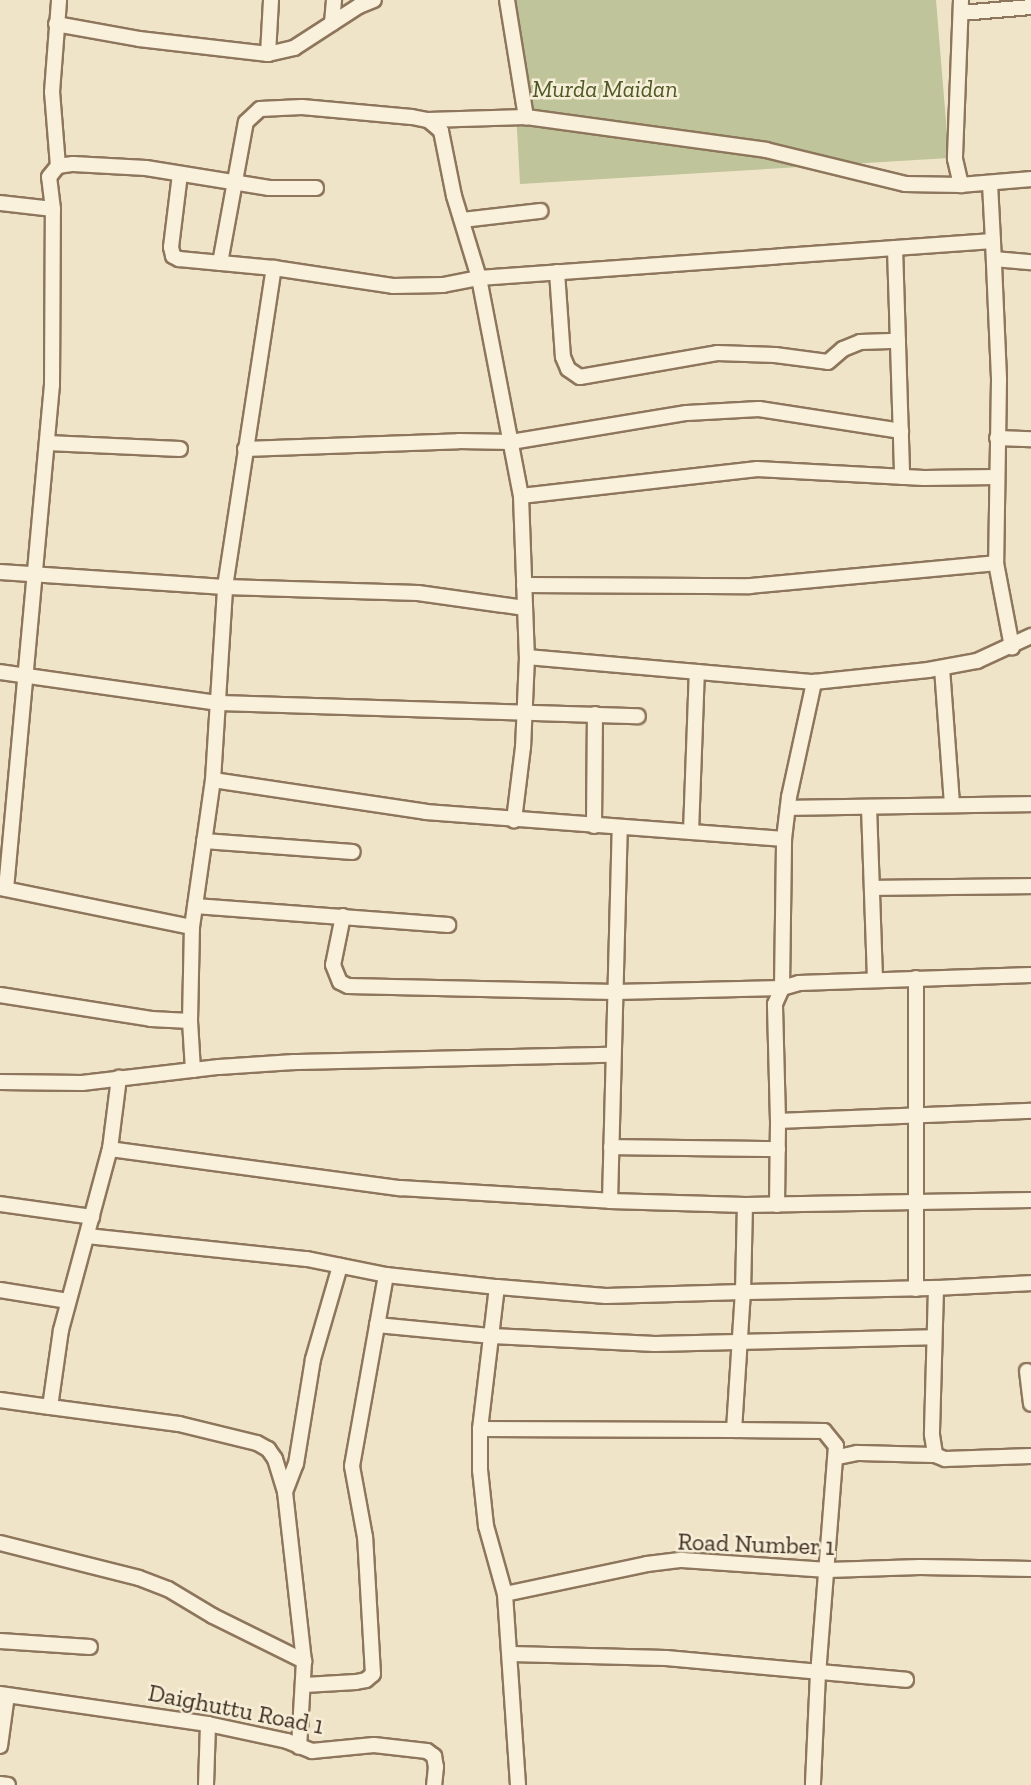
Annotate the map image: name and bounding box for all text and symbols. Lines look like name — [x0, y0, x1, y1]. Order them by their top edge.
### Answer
park label: Murda Maidan — [532, 75, 678, 103]
street label: Road Number 1 — [677, 1527, 835, 1561]
street label: Daighuttu Road 1 — [146, 1678, 326, 1740]

